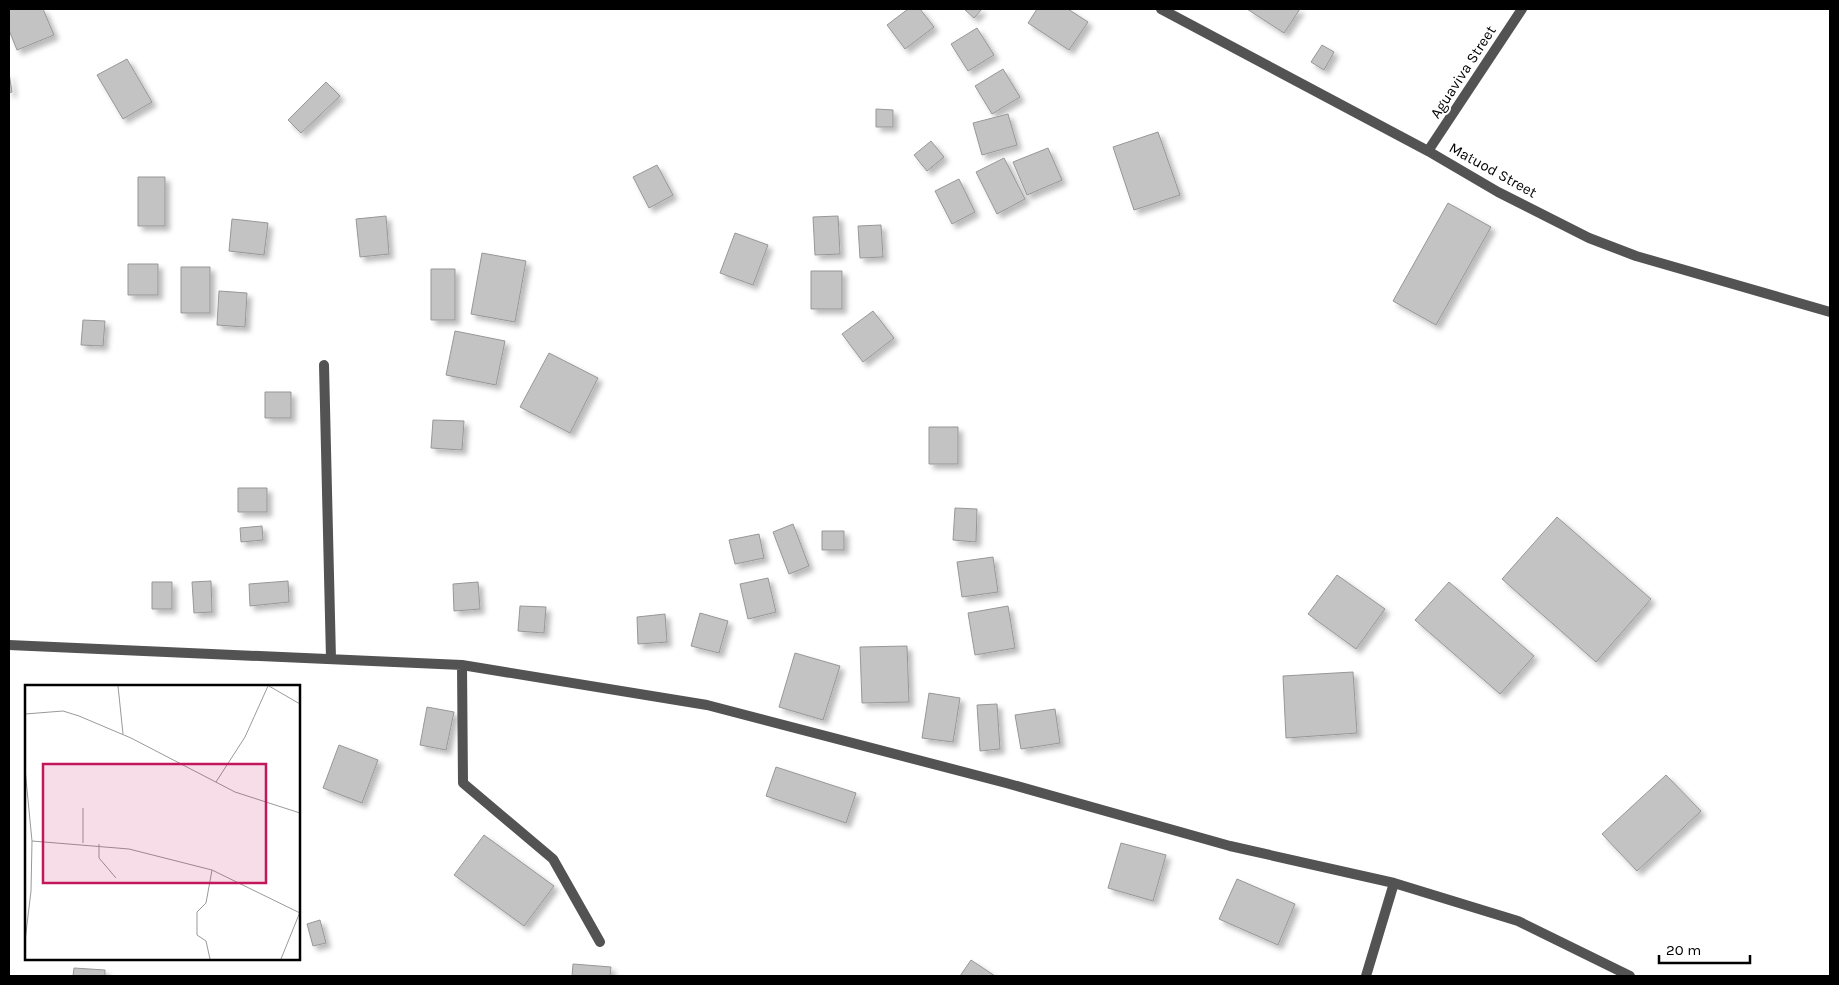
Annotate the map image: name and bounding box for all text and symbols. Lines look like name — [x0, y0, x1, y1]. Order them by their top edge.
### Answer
street label: Aguaviva Street — [1426, 22, 1500, 122]
street label: Matuod Street — [1446, 138, 1540, 202]
inset map — [25, 685, 300, 960]
scale bar — [1659, 932, 1750, 964]
text: 20 m — [1666, 941, 1701, 959]

